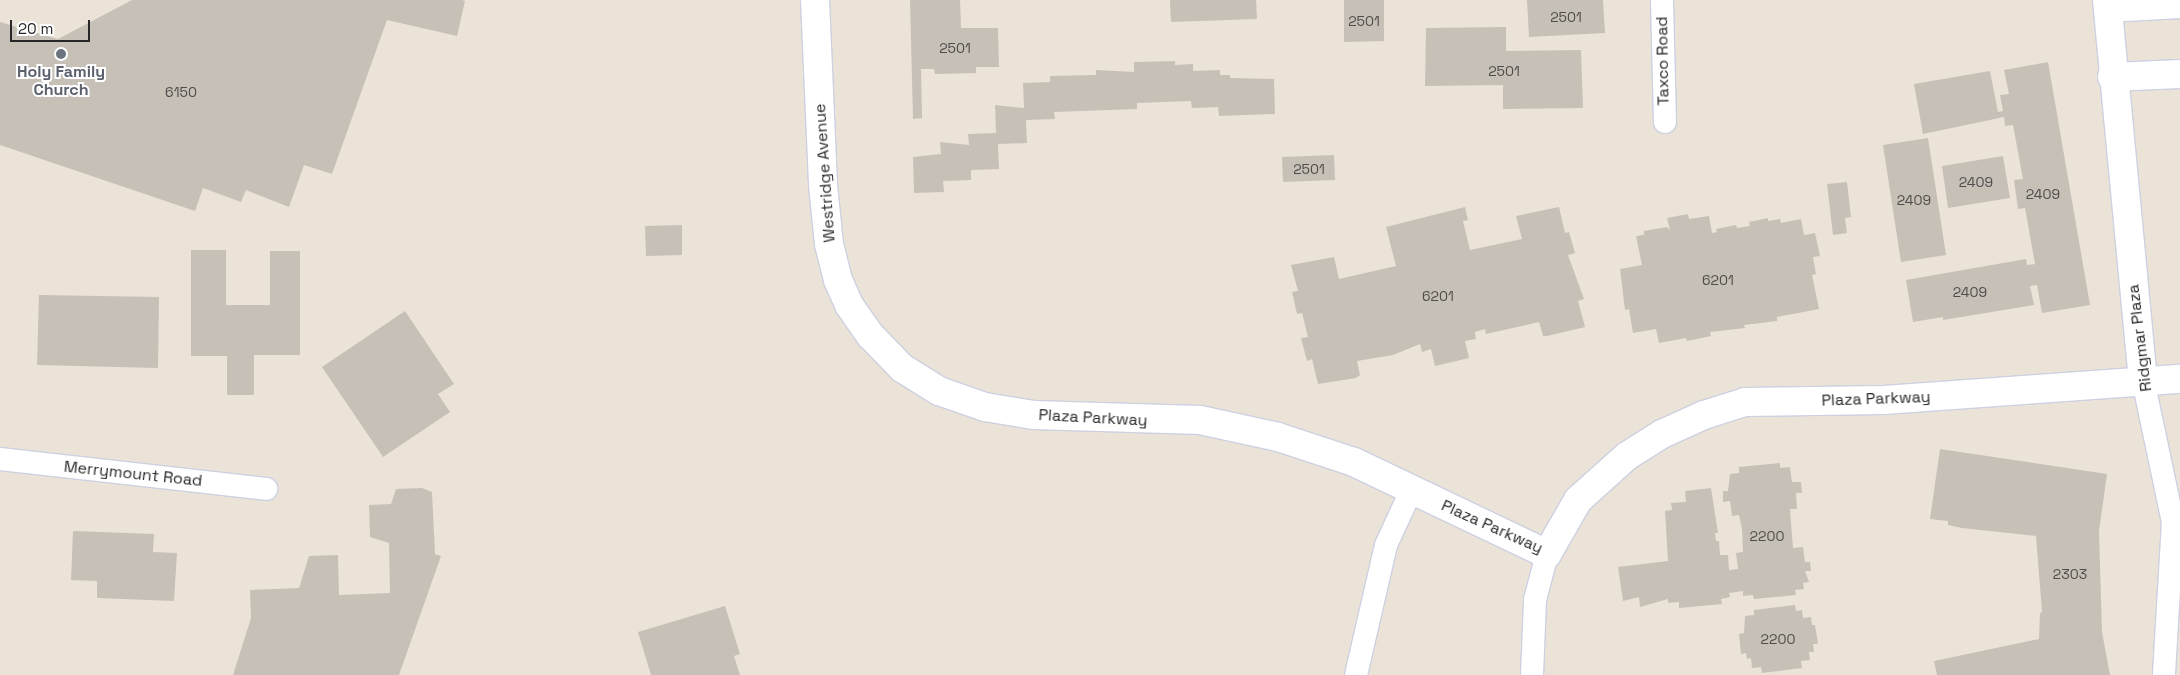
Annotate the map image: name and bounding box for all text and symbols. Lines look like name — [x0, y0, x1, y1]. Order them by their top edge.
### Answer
house number: 2501 — [1550, 9, 1582, 25]
scale bar — [12, 10, 92, 42]
house number: 2501 — [1348, 13, 1380, 29]
street label: Taxco Road — [1653, 16, 1673, 106]
text: 20 m — [18, 19, 53, 38]
house number: 2501 — [939, 40, 971, 56]
marker: Holy Family Church — [55, 48, 67, 60]
place label: Holy Family Church — [17, 62, 105, 100]
house number: 2501 — [1488, 63, 1520, 79]
house number: 6150 — [165, 84, 197, 100]
street label: Westridge Avenue — [811, 103, 839, 243]
house number: 2501 — [1293, 161, 1325, 177]
house number: 2409 — [1959, 174, 1993, 190]
house number: 2409 — [2026, 186, 2060, 202]
house number: 2409 — [1897, 192, 1931, 208]
house number: 6201 — [1702, 272, 1734, 288]
street label: Ridgmar Plaza — [2124, 283, 2156, 393]
house number: 2409 — [1953, 284, 1987, 300]
house number: 6201 — [1422, 288, 1454, 304]
street label: Plaza Parkway — [1821, 388, 1931, 410]
street label: Plaza Parkway — [1038, 406, 1148, 430]
street label: Merrymount Road — [63, 457, 203, 491]
street label: Plaza Parkway — [1438, 496, 1546, 558]
house number: 2200 — [1750, 528, 1784, 544]
house number: 2303 — [2053, 566, 2087, 582]
house number: 2200 — [1761, 631, 1795, 647]

